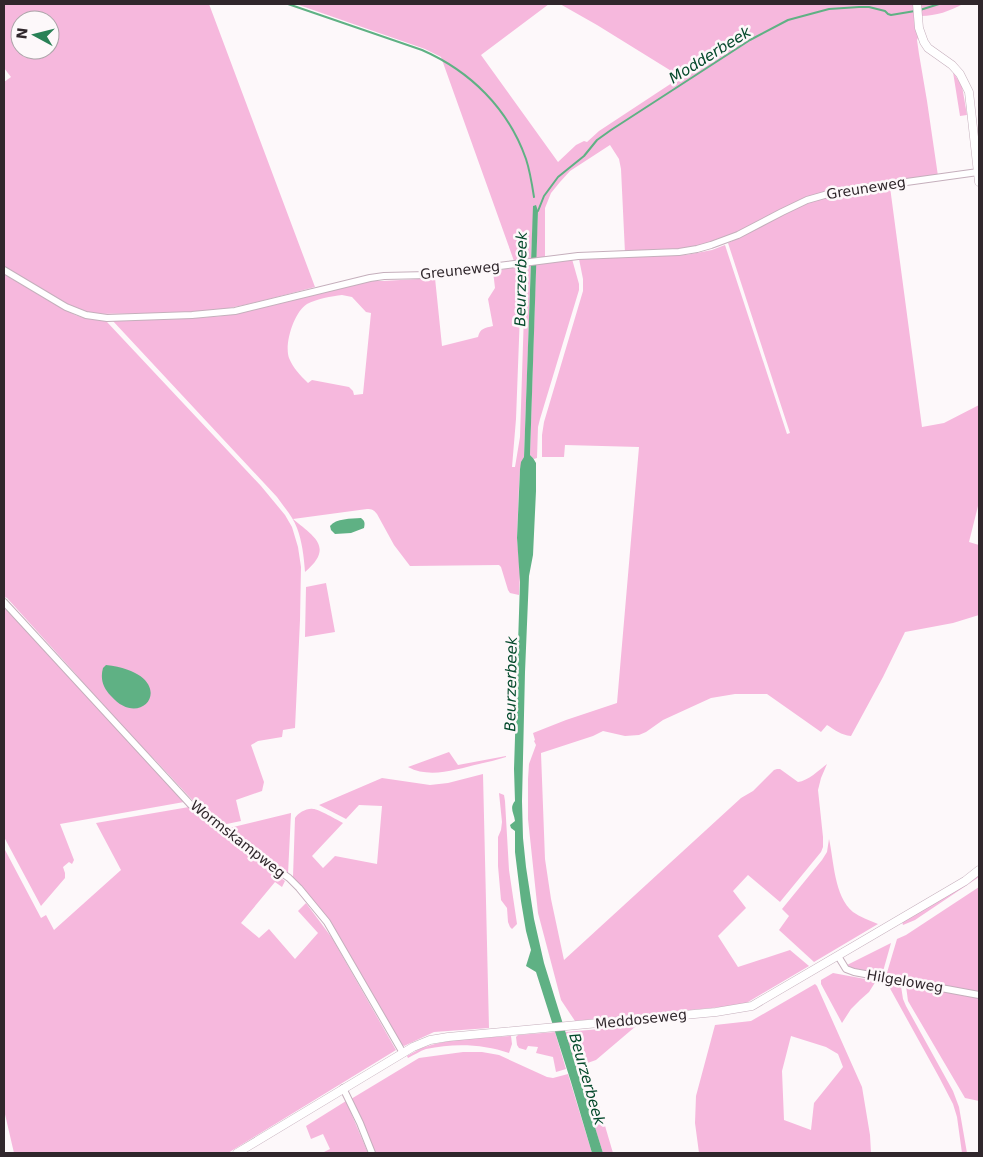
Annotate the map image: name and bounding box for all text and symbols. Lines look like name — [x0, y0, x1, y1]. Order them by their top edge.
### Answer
north arrow — [10, 10, 60, 60]
water label: Modderbeek — [666, 22, 755, 87]
text: N — [13, 27, 31, 40]
street label: Greuneweg — [825, 174, 907, 202]
water label: Beurzerbeek — [511, 230, 531, 327]
street label: Greuneweg — [419, 258, 501, 282]
water label: Beurzerbeek — [501, 635, 521, 732]
street label: Wormskampweg — [187, 797, 289, 881]
street label: Hilgeloweg — [866, 966, 944, 996]
street label: Meddoseweg — [594, 1006, 688, 1032]
water label: Beurzerbeek — [565, 1031, 609, 1128]

